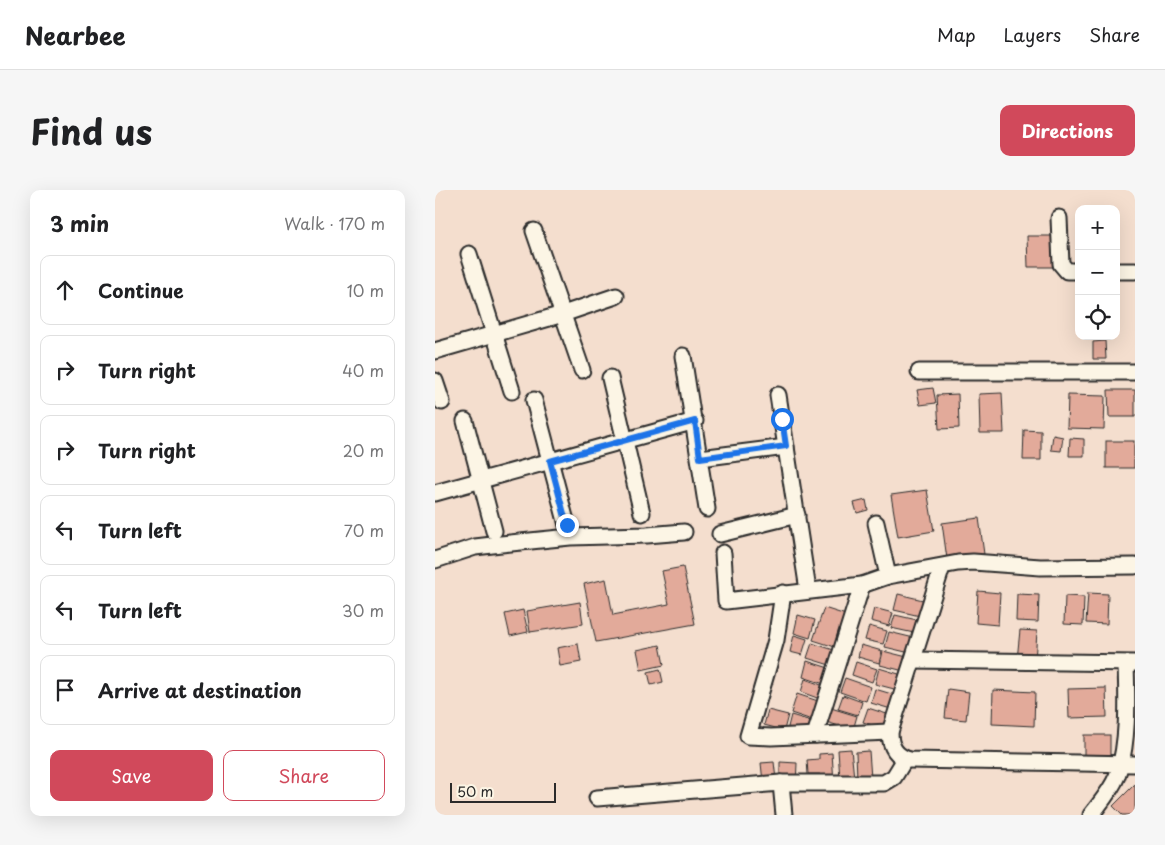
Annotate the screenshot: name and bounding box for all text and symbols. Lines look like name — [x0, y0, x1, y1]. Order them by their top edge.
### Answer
text: Nearbee — [25, 17, 126, 53]
text: Map — [937, 21, 976, 48]
text: Layers — [1004, 21, 1061, 48]
text: Share — [1089, 21, 1140, 48]
text: Find us — [30, 104, 152, 157]
button: Directions — [1000, 105, 1135, 156]
map controls — [1075, 205, 1120, 340]
button: + — [1075, 205, 1120, 250]
text: 3 min — [50, 207, 109, 239]
text: Walk · 170 m — [284, 211, 385, 235]
button: − — [1075, 250, 1120, 295]
icon: ahead — [51, 276, 79, 304]
text: Continue — [98, 276, 184, 304]
text: 10 m — [347, 278, 384, 302]
button: locate — [1075, 295, 1120, 340]
icon: right — [51, 356, 79, 384]
text: Turn right — [98, 356, 196, 384]
text: 40 m — [342, 358, 384, 382]
route start — [771, 408, 794, 431]
icon: right — [51, 436, 79, 464]
text: Turn right — [98, 436, 196, 464]
text: 20 m — [343, 438, 384, 462]
route end — [556, 514, 579, 537]
icon: left — [51, 516, 79, 544]
text: Turn left — [98, 516, 182, 544]
text: 70 m — [344, 518, 384, 542]
icon: left — [51, 596, 79, 624]
text: Turn left — [98, 596, 182, 624]
text: 30 m — [342, 598, 384, 622]
icon: arrive — [51, 676, 79, 704]
text: Arrive at destination — [98, 676, 302, 704]
button: Save — [50, 750, 213, 801]
button: Share — [223, 750, 385, 801]
scale bar — [450, 780, 556, 803]
text: 50 m — [457, 781, 493, 802]

